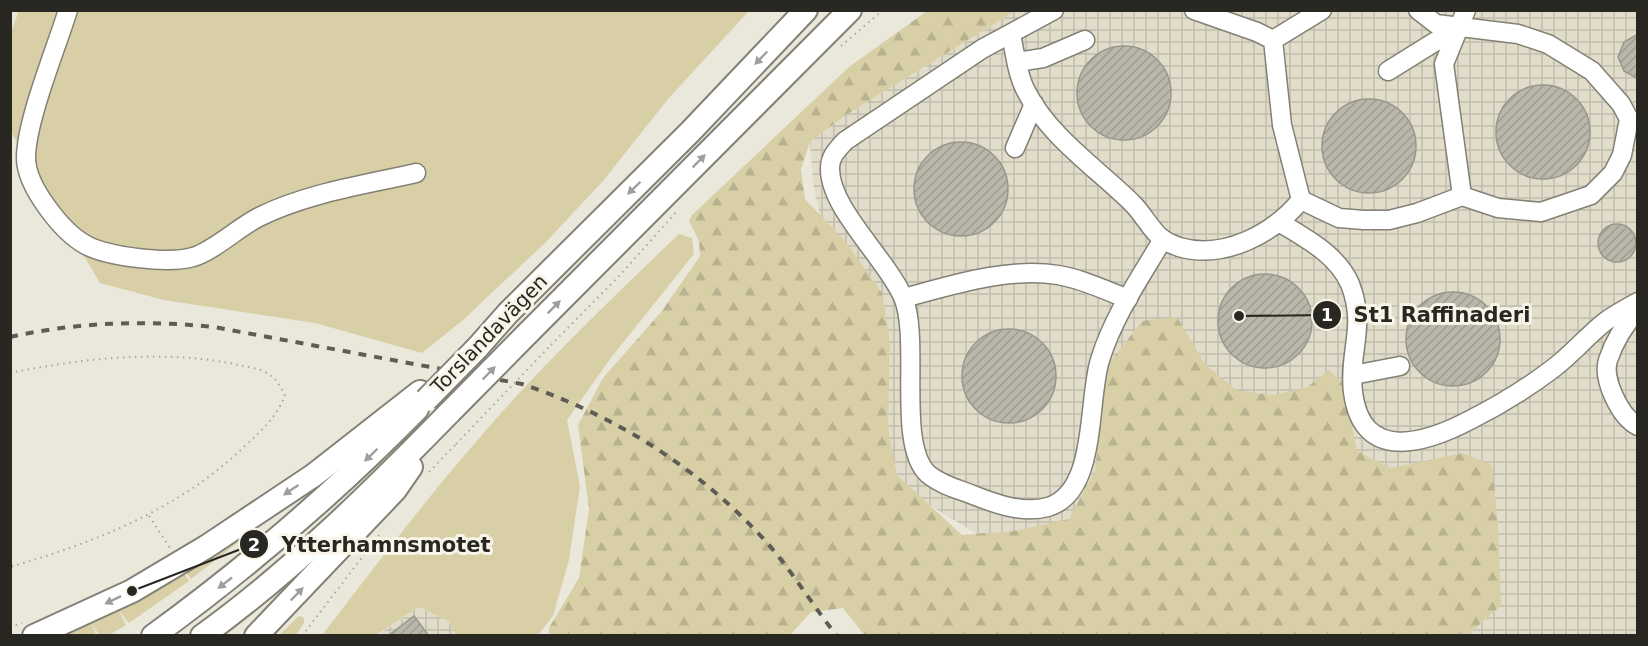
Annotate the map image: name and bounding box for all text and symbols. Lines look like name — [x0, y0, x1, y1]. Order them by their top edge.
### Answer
one-way arrow — [755, 51, 769, 65]
one-way arrow — [691, 154, 705, 168]
one-way arrow — [627, 181, 641, 195]
street label: Torslandavägen — [425, 269, 552, 399]
callout: St1 Raffinaderi — [1312, 295, 1542, 334]
one-way arrow — [546, 300, 560, 314]
text: St1 Raffinaderi — [1354, 303, 1530, 327]
text: 1 — [1321, 304, 1333, 325]
one-way arrow — [481, 366, 495, 380]
one-way arrow — [364, 448, 379, 462]
one-way arrow — [283, 485, 299, 496]
callout: Ytterhamnsmotet — [239, 525, 502, 564]
text: Ytterhamnsmotet — [281, 533, 490, 557]
text: 2 — [248, 534, 260, 555]
one-way arrow — [217, 576, 232, 588]
one-way arrow — [290, 586, 304, 601]
one-way arrow — [105, 595, 122, 605]

